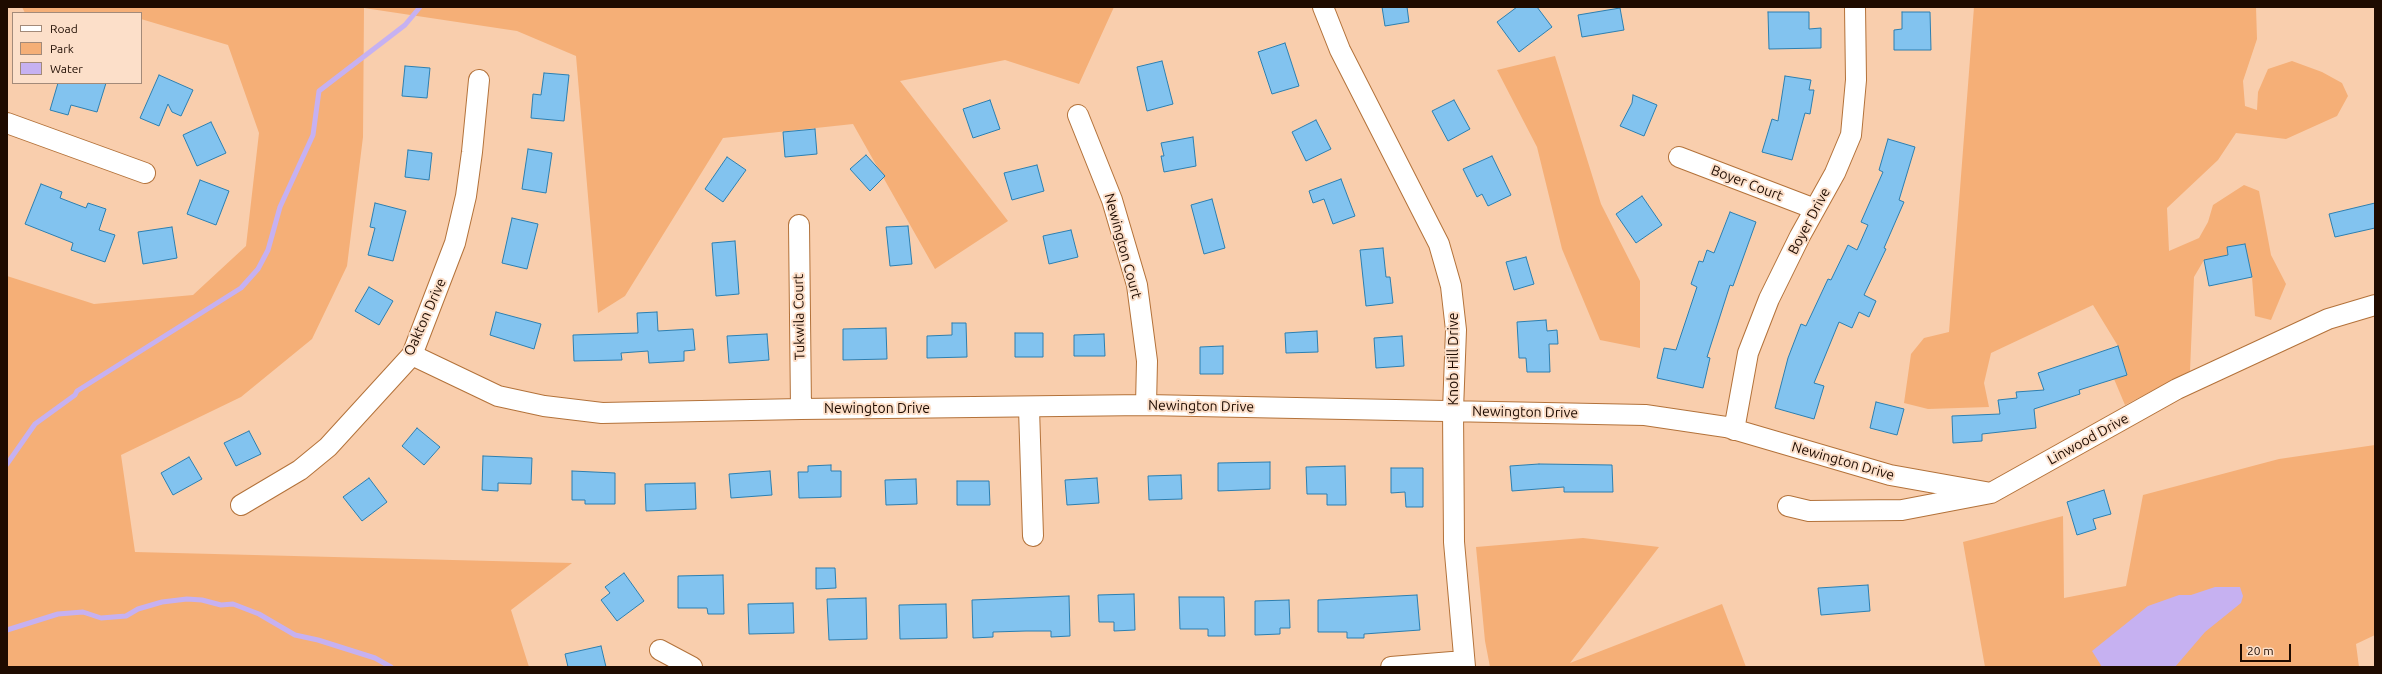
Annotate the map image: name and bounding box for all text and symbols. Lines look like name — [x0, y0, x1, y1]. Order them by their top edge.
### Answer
legend — [12, 12, 142, 84]
text: Road — [50, 22, 78, 35]
text: Park — [50, 42, 74, 55]
text: Water — [50, 62, 83, 75]
street label: Boyer Court — [1709, 162, 1785, 204]
street label: Boyer Drive — [1784, 185, 1834, 257]
street label: Newington Court — [1101, 191, 1145, 301]
street label: Tukwila Court — [790, 274, 808, 360]
street label: Oakton Drive — [400, 276, 450, 358]
street label: Knob Hill Drive — [1445, 313, 1461, 405]
street label: Newington Drive — [1148, 397, 1254, 415]
street label: Newington Drive — [824, 400, 930, 416]
street label: Newington Drive — [1472, 403, 1578, 421]
street label: Linwood Drive — [2044, 410, 2132, 468]
street label: Newington Drive — [1790, 438, 1896, 484]
scale bar — [2242, 636, 2293, 662]
text: 20 m — [2247, 644, 2274, 657]

